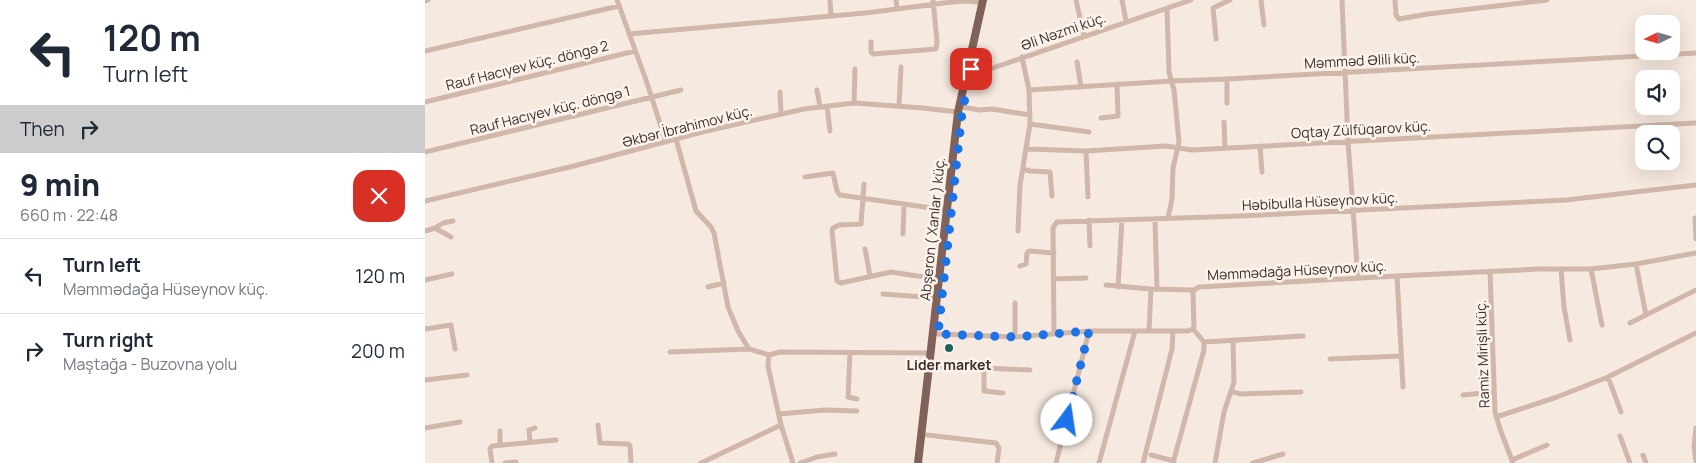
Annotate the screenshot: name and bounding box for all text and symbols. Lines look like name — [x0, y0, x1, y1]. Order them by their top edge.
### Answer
street label: Əli Nəzmi küç. — [1018, 8, 1108, 54]
text: 120 m — [103, 14, 201, 62]
north arrow — [1635, 15, 1680, 60]
map controls — [1635, 15, 1680, 170]
icon: left — [20, 20, 85, 85]
street label: Rauf Hacıyev küç. döngə 2 — [444, 36, 610, 94]
street label: Məmməd Əlili küç. — [1304, 47, 1420, 73]
pin — [950, 48, 992, 90]
icon: arrive — [957, 55, 985, 83]
text: Turn left — [103, 59, 188, 89]
button: sound — [1635, 70, 1680, 115]
street label: Rauf Hacıyev küç. döngə 1 — [468, 81, 632, 139]
street label: Əkbər İbrahimov küç. — [620, 101, 754, 151]
icon: right — [75, 115, 103, 143]
text: Then — [20, 116, 65, 142]
street label: Oqtay Zülfüqarov küç. — [1290, 116, 1432, 142]
button: search — [1635, 125, 1680, 170]
street label: Abşeron ( Xanlar ) küç. — [915, 156, 949, 302]
text: 9 min — [20, 164, 100, 205]
button: close — [353, 170, 405, 222]
street label: Həbibulla Hüseynov küç. — [1242, 187, 1398, 215]
text: 660 m · 22:48 — [20, 204, 118, 226]
text: Turn left — [63, 252, 141, 278]
street label: Məmmədağa Hüseynov küç. — [1207, 256, 1387, 284]
icon: left — [20, 262, 48, 290]
text: 120 m — [355, 263, 405, 289]
text: Məmmədağa Hüseynov küç. — [63, 278, 269, 300]
street label: Ramiz Mirişli küç. — [1471, 300, 1493, 408]
text: Turn right — [63, 327, 153, 353]
icon: right — [20, 337, 48, 365]
text: 200 m — [351, 338, 405, 364]
marker: Lider market — [943, 342, 955, 354]
text: Maştağa - Buzovna yolu — [63, 353, 237, 375]
place label: Lider market — [907, 355, 991, 374]
position arrow — [1040, 393, 1092, 445]

